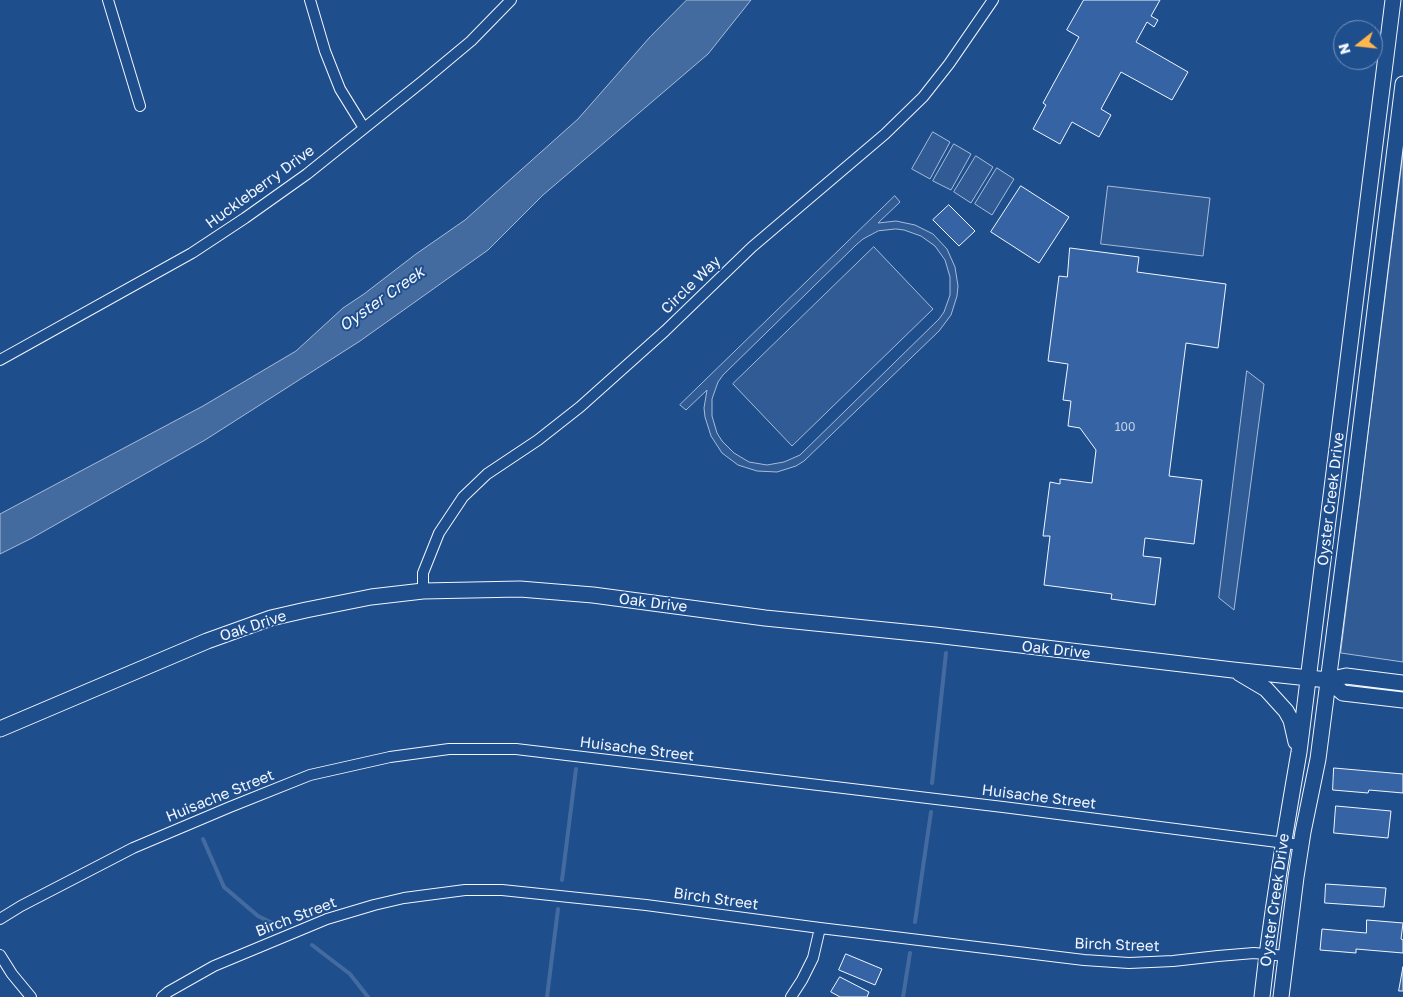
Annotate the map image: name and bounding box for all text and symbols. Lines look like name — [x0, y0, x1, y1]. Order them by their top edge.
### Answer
north arrow — [1333, 20, 1383, 70]
text: N — [1334, 42, 1354, 56]
street label: Huckleberry Drive — [202, 142, 318, 232]
street label: Circle Way — [658, 252, 724, 318]
water label: Oyster Creek — [336, 263, 428, 335]
house number: 100 — [1115, 420, 1135, 434]
street label: Oyster Creek Drive — [1314, 431, 1348, 567]
street label: Oak Drive — [618, 590, 688, 616]
street label: Oak Drive — [217, 607, 289, 645]
street label: Oak Drive — [1021, 637, 1091, 663]
street label: Huisache Street — [579, 733, 695, 765]
street label: Huisache Street — [163, 766, 277, 826]
street label: Huisache Street — [981, 781, 1097, 813]
street label: Oyster Creek Drive — [1257, 832, 1293, 968]
street label: Birch Street — [673, 884, 759, 914]
street label: Birch Street — [253, 893, 339, 941]
street label: Birch Street — [1074, 935, 1160, 955]

